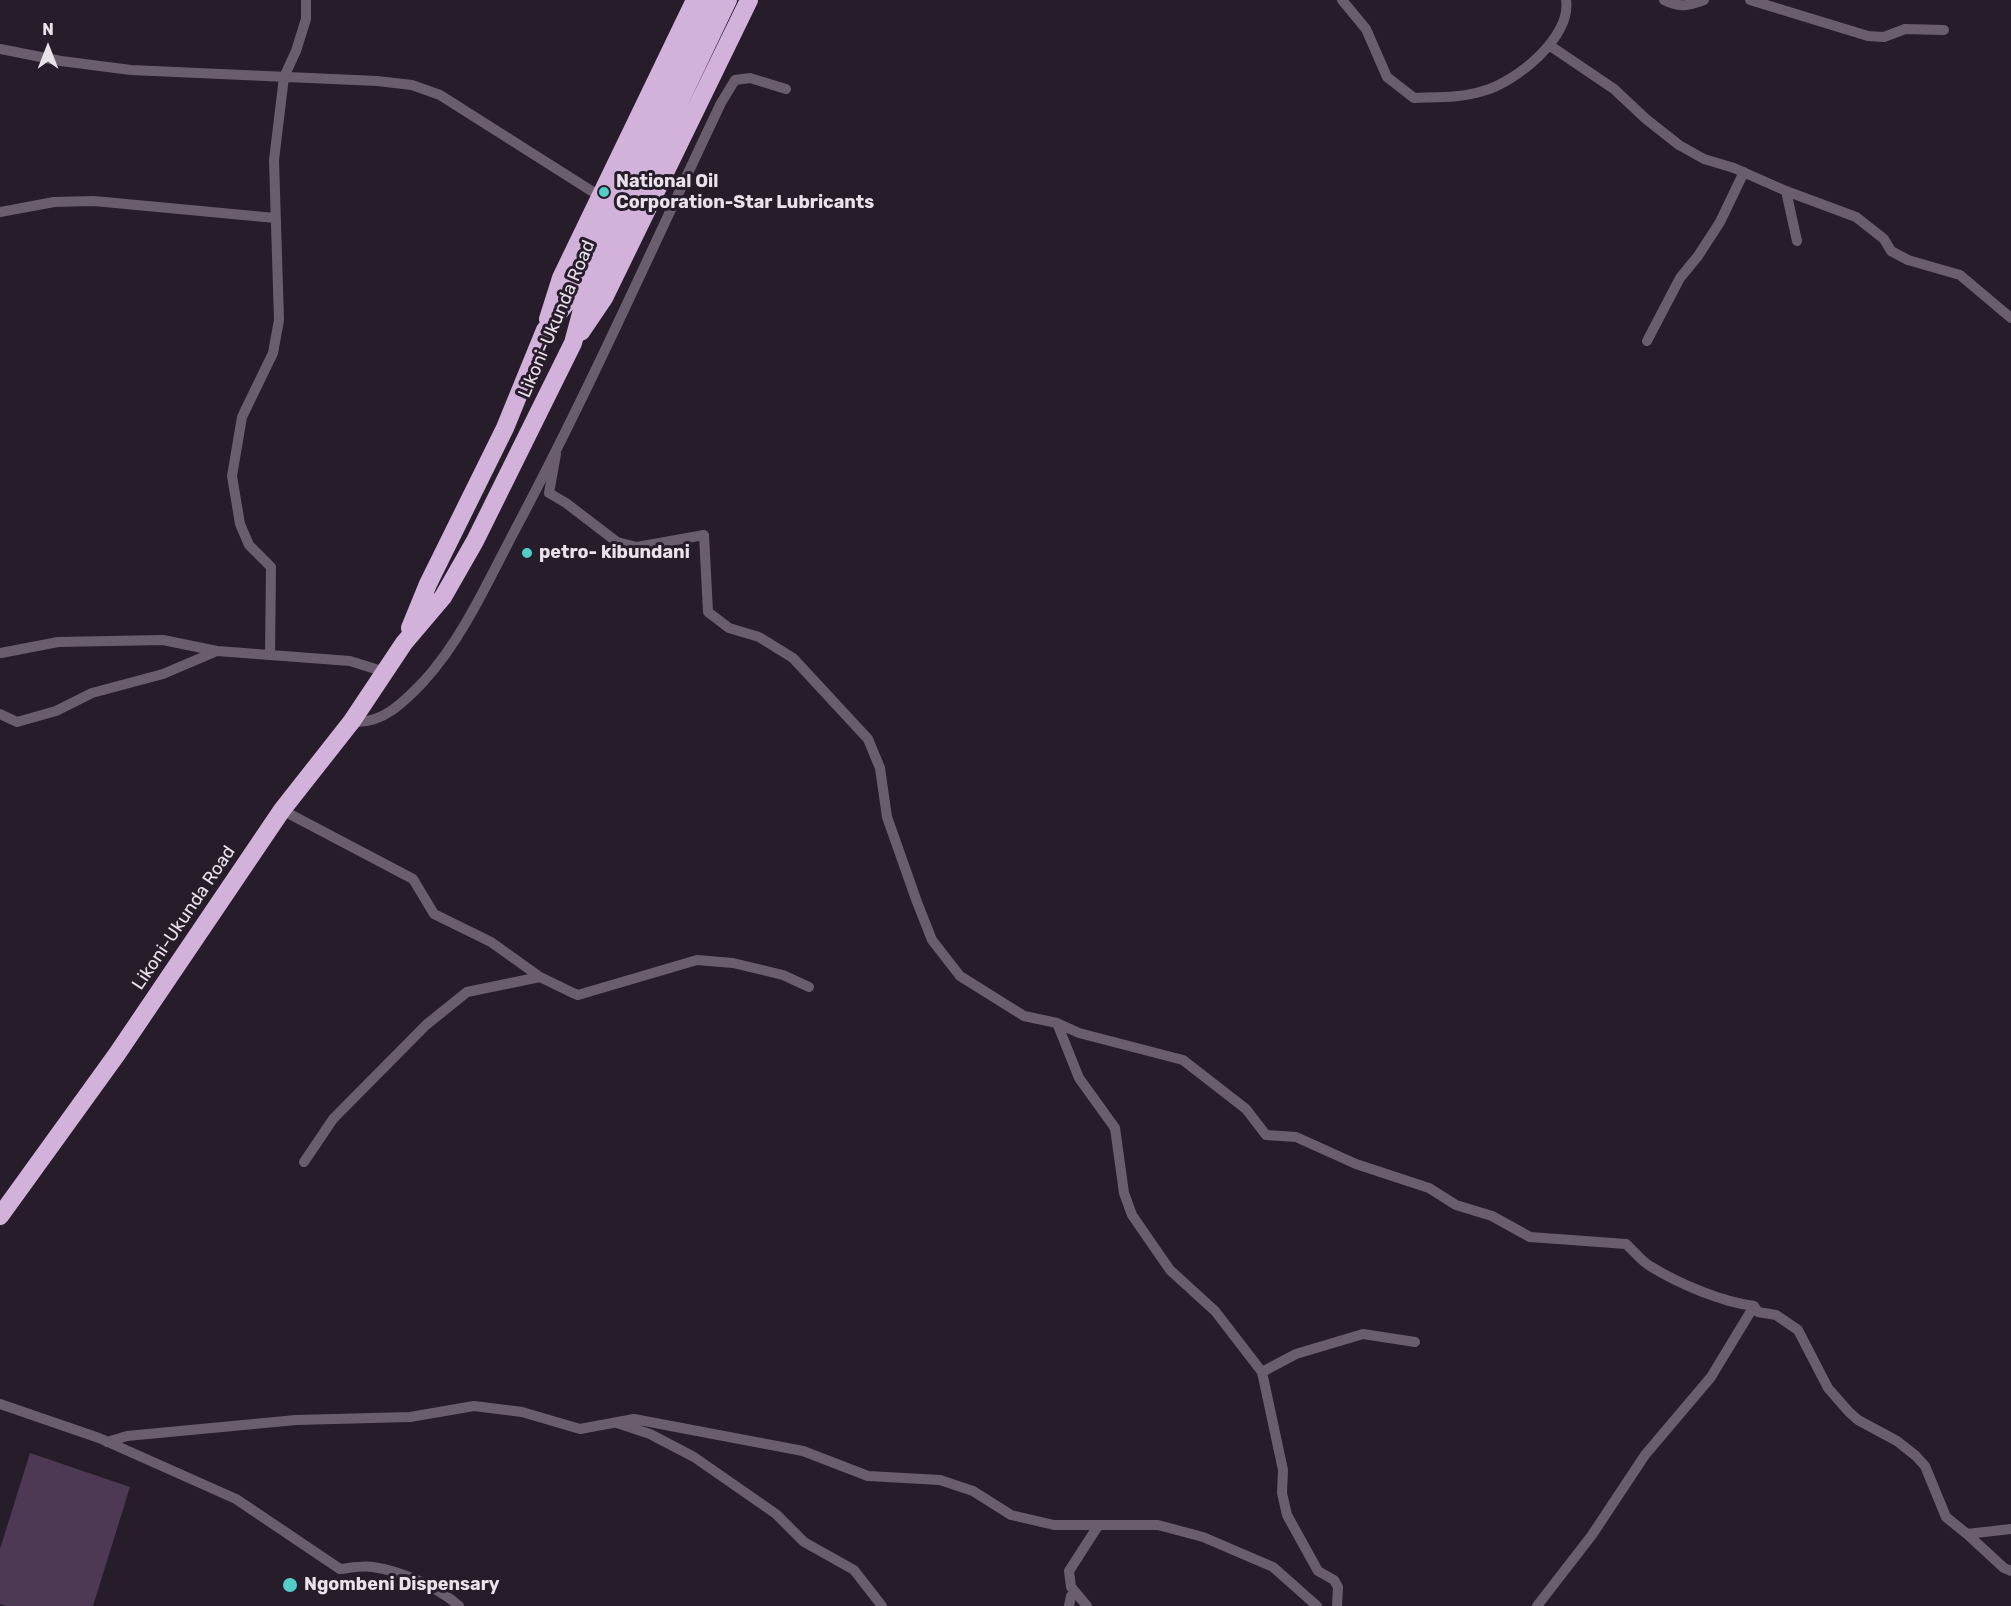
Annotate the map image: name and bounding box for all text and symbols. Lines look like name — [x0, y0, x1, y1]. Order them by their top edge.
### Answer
north arrow — [18, 18, 78, 78]
text: N — [42, 20, 54, 39]
place label: National Oil Corporation-Star Lubricants — [616, 171, 874, 213]
marker: National Oil Corporation-Star Lubricants — [597, 185, 611, 199]
street label: Likoni-Ukunda Road — [514, 237, 600, 401]
place label: petro- kibundani — [539, 542, 690, 564]
marker: petro- kibundani — [520, 546, 534, 560]
street label: Likoni-Ukunda Road — [128, 842, 240, 994]
place label: Ngombeni Dispensary — [304, 1574, 500, 1596]
marker: Ngombeni Dispensary — [281, 1576, 299, 1594]

